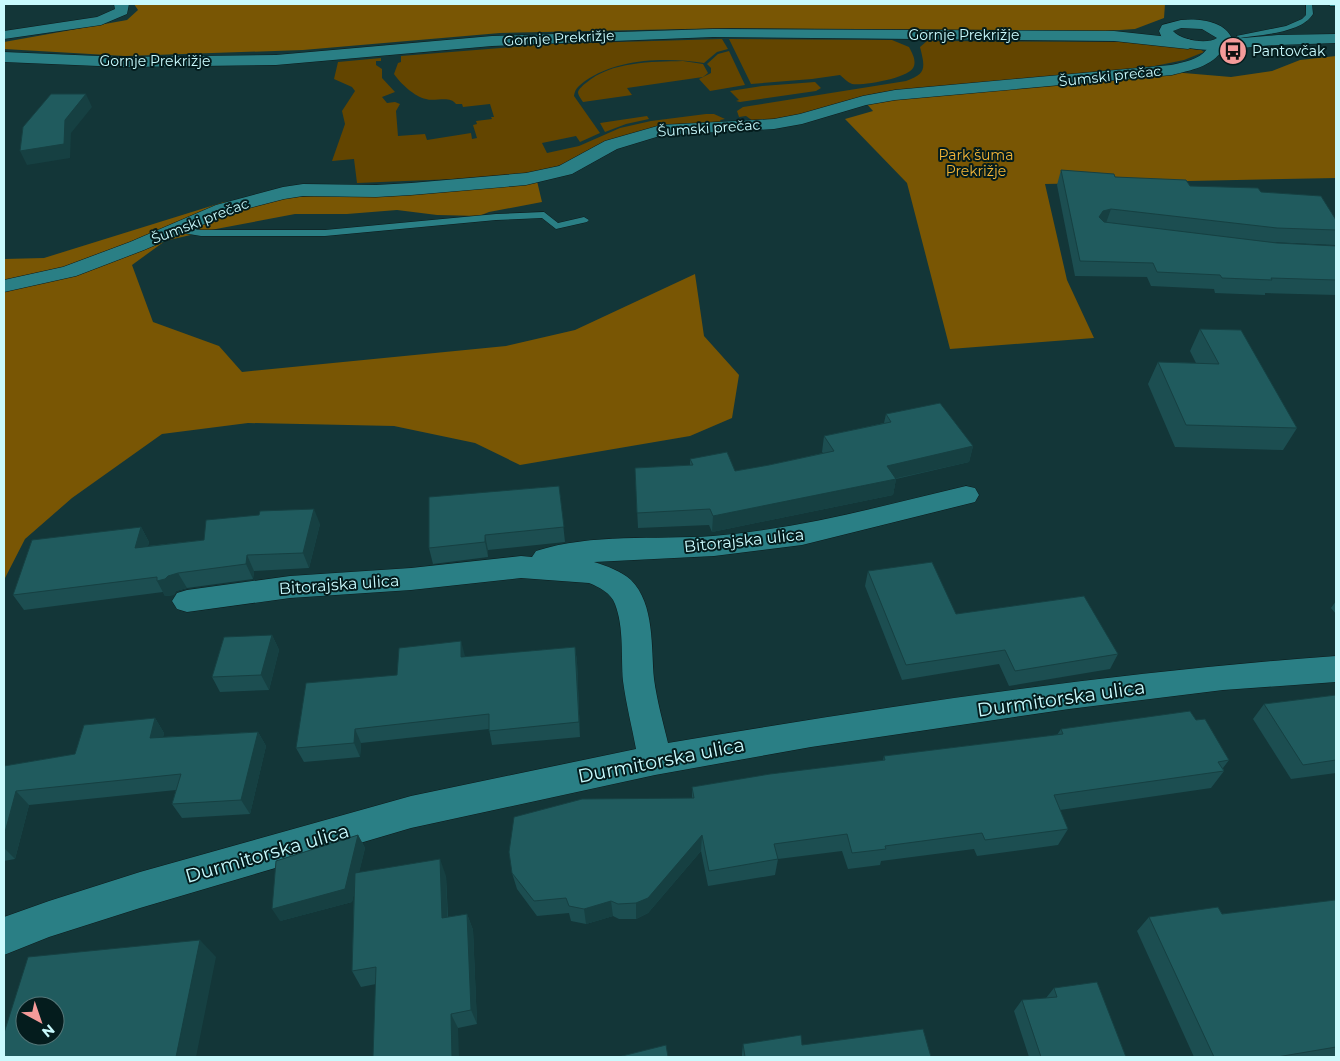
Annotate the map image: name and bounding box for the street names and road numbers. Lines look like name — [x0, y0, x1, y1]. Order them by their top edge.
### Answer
street label: Gornje Prekrižje — [503, 26, 615, 50]
street label: Gornje Prekrižje — [908, 26, 1020, 44]
street label: Gornje Prekrižje — [99, 52, 211, 70]
street label: Šumski prečac — [1058, 62, 1162, 90]
street label: Šumski prečac — [657, 115, 761, 141]
street label: Šumski prečac — [149, 194, 251, 248]
street label: Bitorajska ulica — [683, 525, 805, 556]
street label: Bitorajska ulica — [278, 571, 400, 598]
street label: Durmitorska ulica — [976, 675, 1147, 722]
street label: Durmitorska ulica — [576, 733, 746, 788]
street label: Durmitorska ulica — [183, 819, 352, 888]

